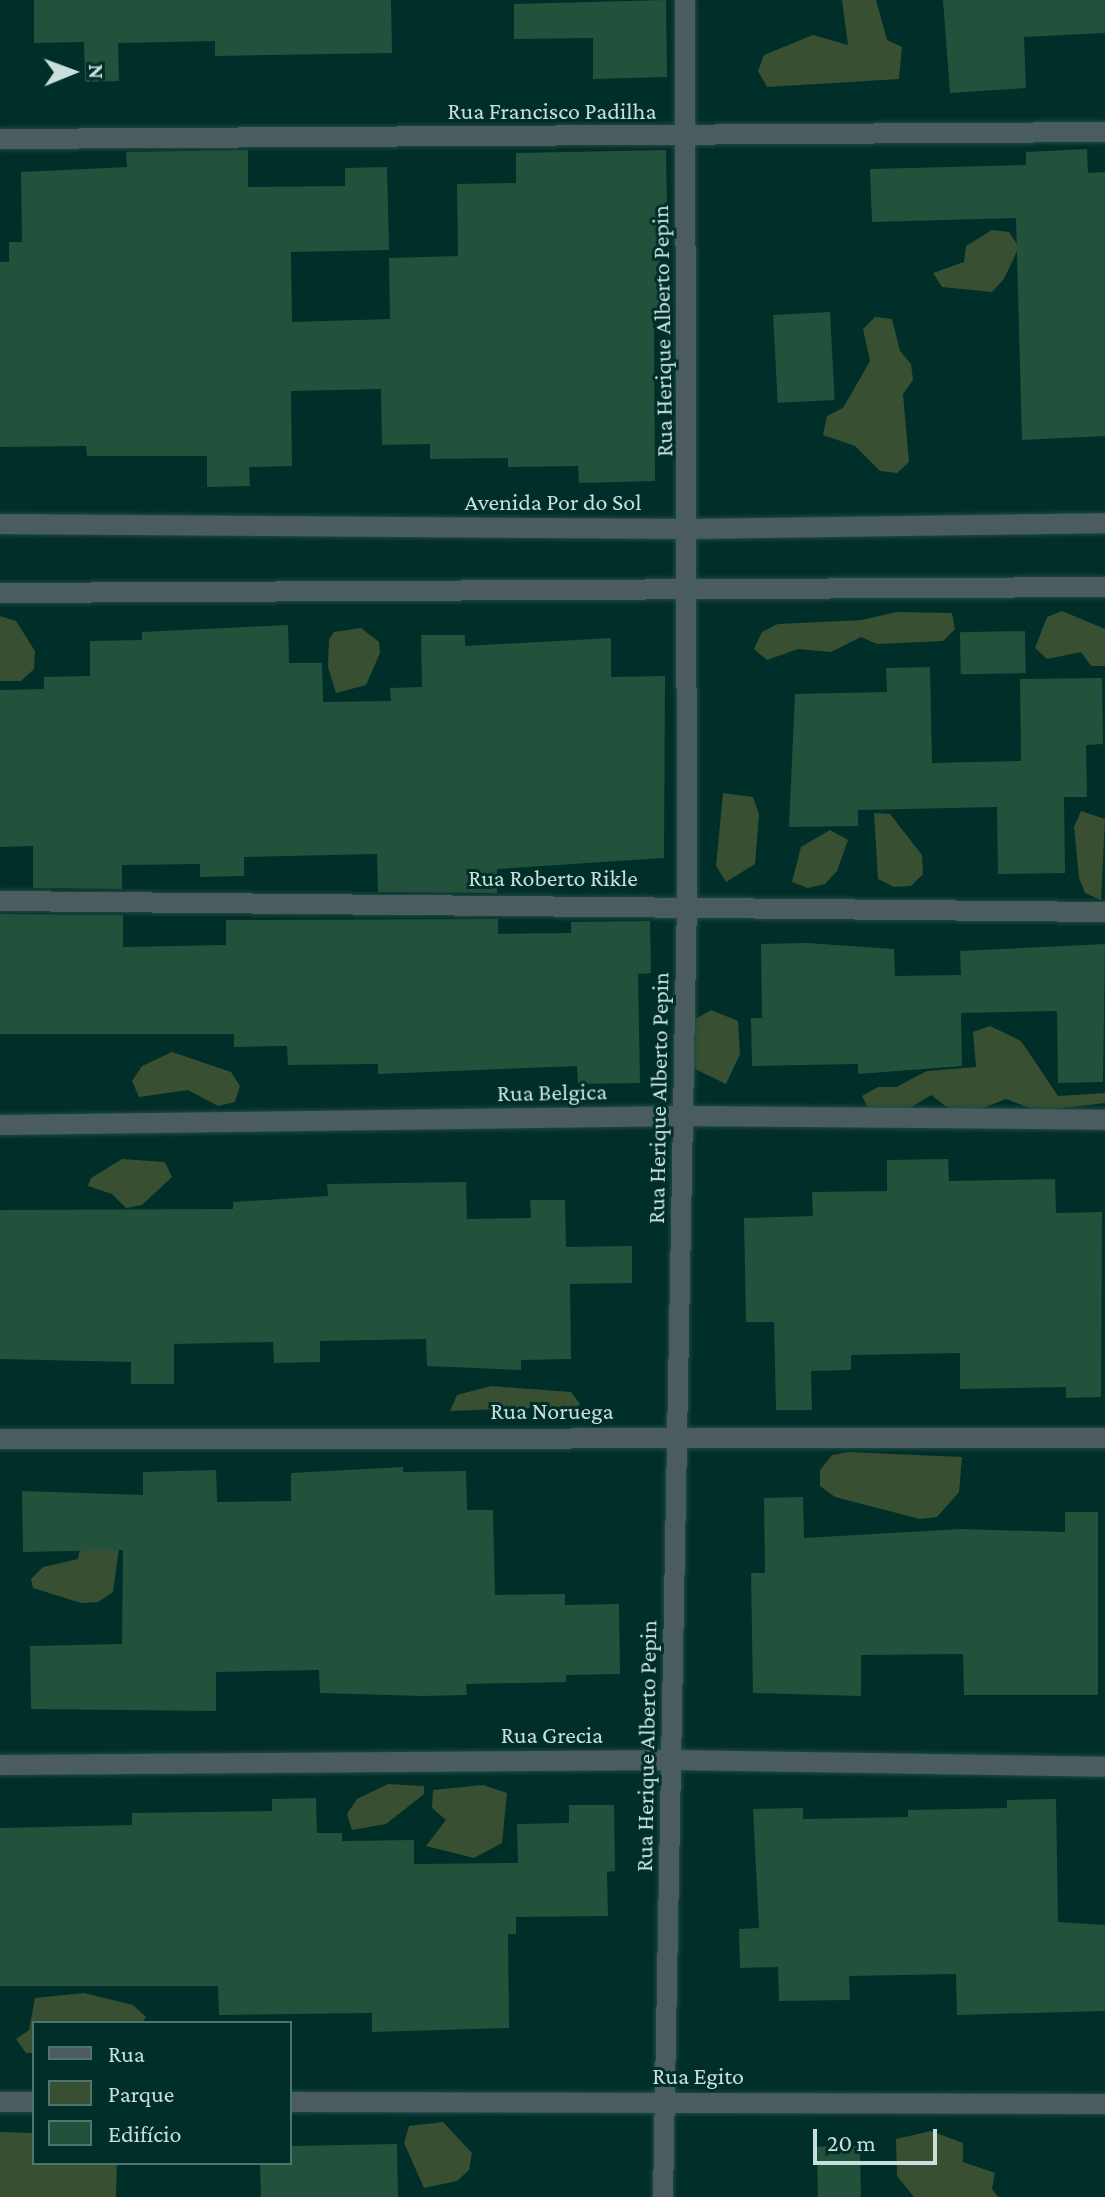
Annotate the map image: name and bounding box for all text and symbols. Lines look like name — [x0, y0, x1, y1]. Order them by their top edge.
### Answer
north arrow — [32, 32, 112, 112]
text: N — [84, 64, 109, 79]
street label: Rua Francisco Padilha — [447, 97, 657, 125]
street label: Rua Herique Alberto Pepin — [645, 205, 679, 457]
street label: Avenida Por do Sol — [465, 488, 641, 516]
street label: Rua Roberto Rikle — [468, 864, 638, 892]
street label: Rua Herique Alberto Pepin — [641, 972, 675, 1224]
street label: Rua Belgica — [497, 1077, 607, 1107]
street label: Rua Noruega — [490, 1397, 614, 1425]
street label: Rua Herique Alberto Pepin — [629, 1620, 663, 1872]
street label: Rua Grecia — [501, 1721, 603, 1749]
legend — [32, 2021, 292, 2165]
text: Rua — [108, 2040, 145, 2067]
street label: Rua Egito — [652, 2062, 744, 2090]
text: Parque — [108, 2080, 174, 2107]
scale bar — [817, 2113, 941, 2163]
text: Edifício — [108, 2120, 181, 2147]
text: 20 m — [827, 2129, 876, 2156]

